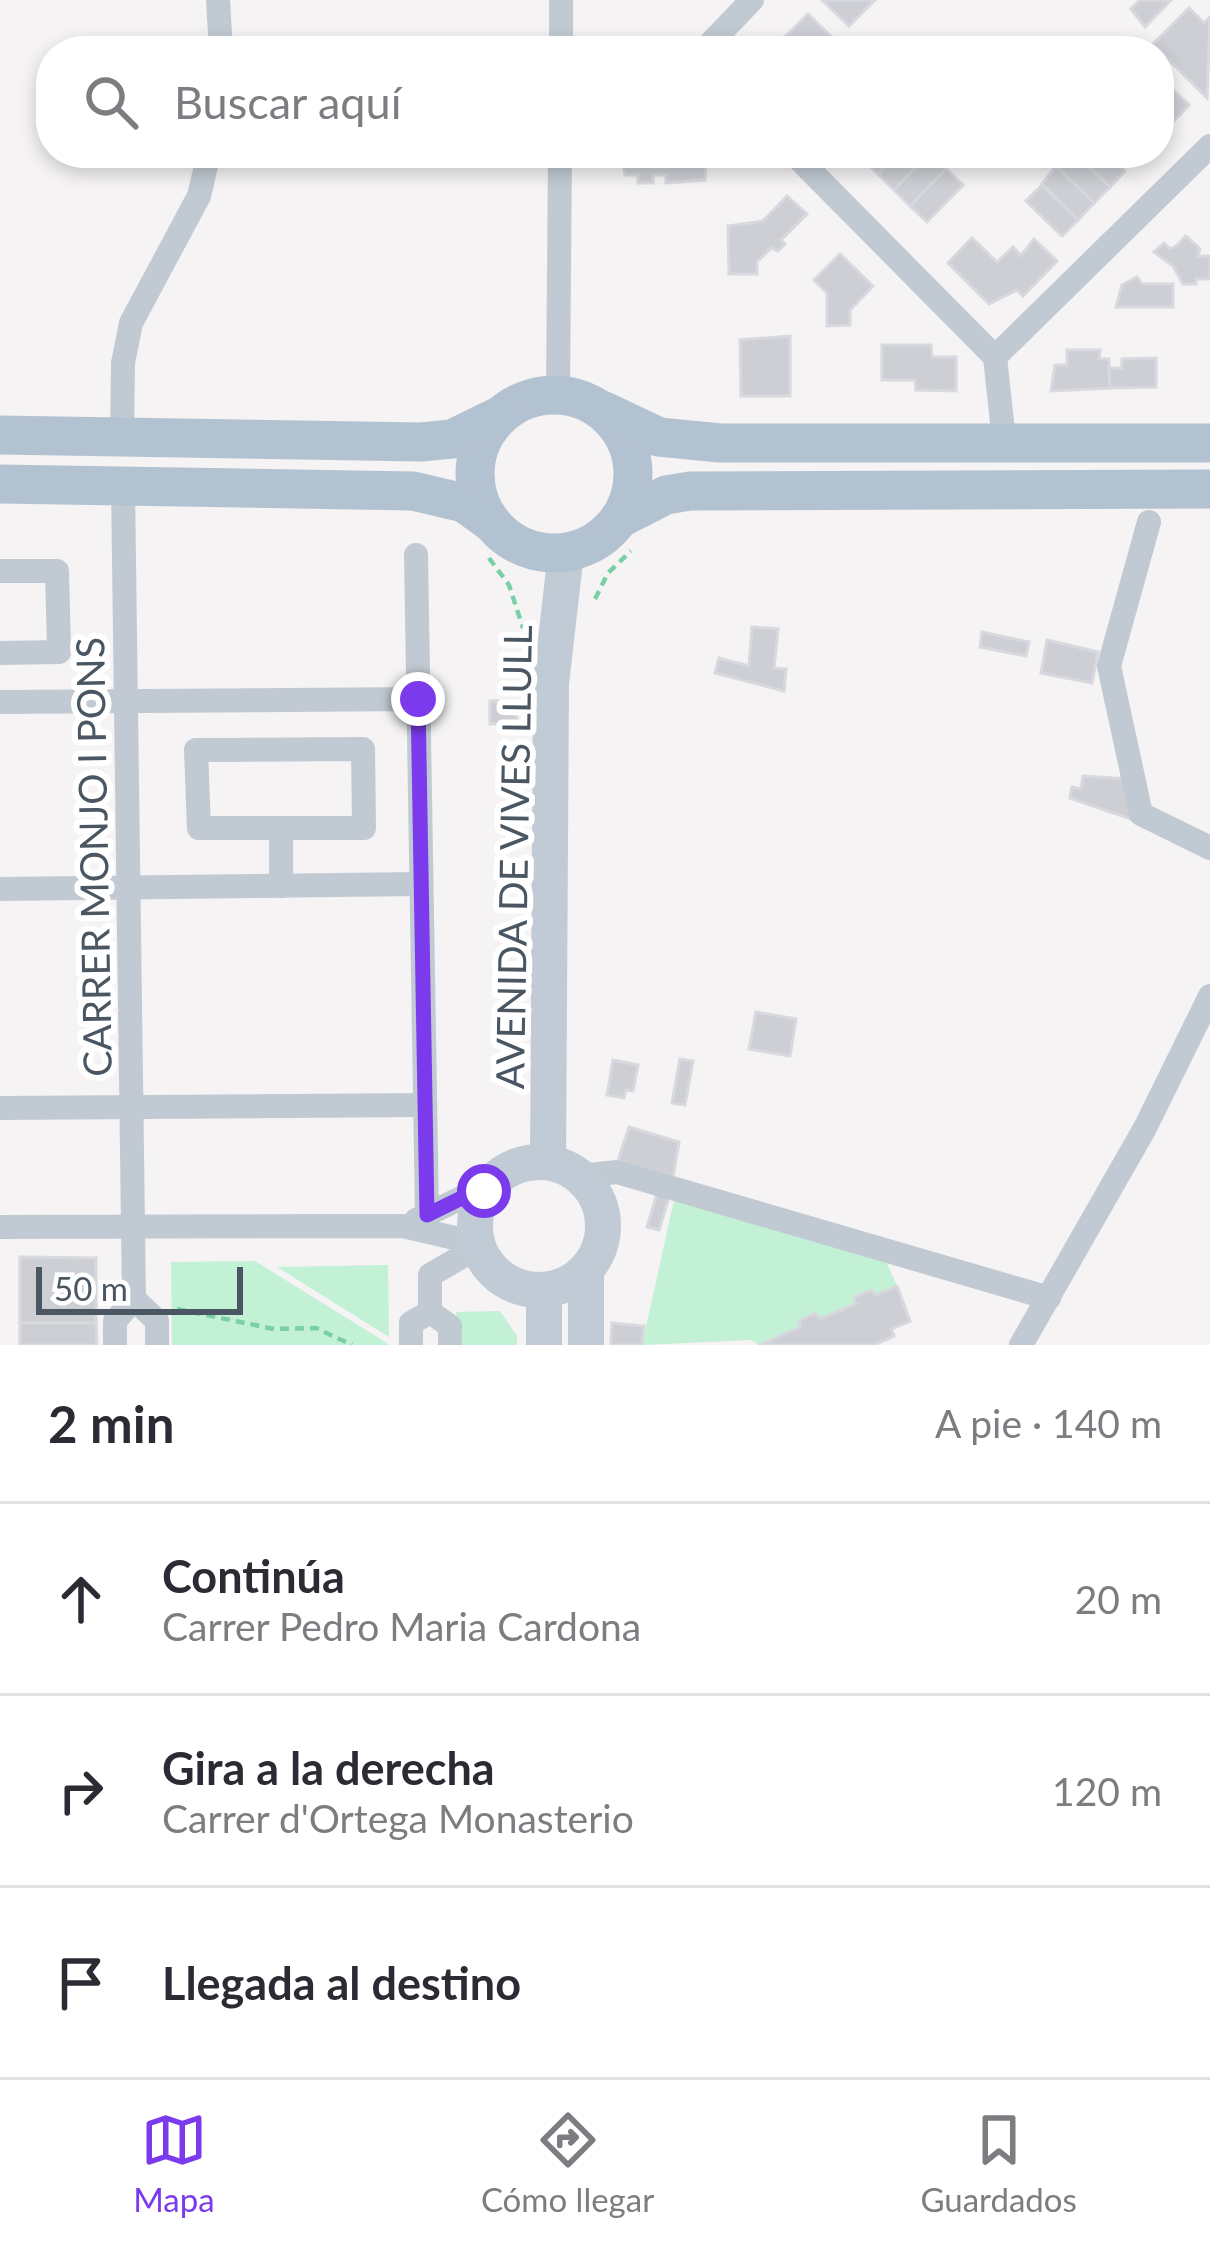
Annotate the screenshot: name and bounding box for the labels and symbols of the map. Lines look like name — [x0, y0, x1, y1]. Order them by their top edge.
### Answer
street label: AVENIDA DE VIVES LLULL — [486, 625, 540, 1089]
street label: CARRER MONJO I PONS — [66, 637, 120, 1077]
route end — [391, 672, 445, 726]
route start — [457, 1164, 511, 1218]
scale bar — [36, 1261, 243, 1314]

